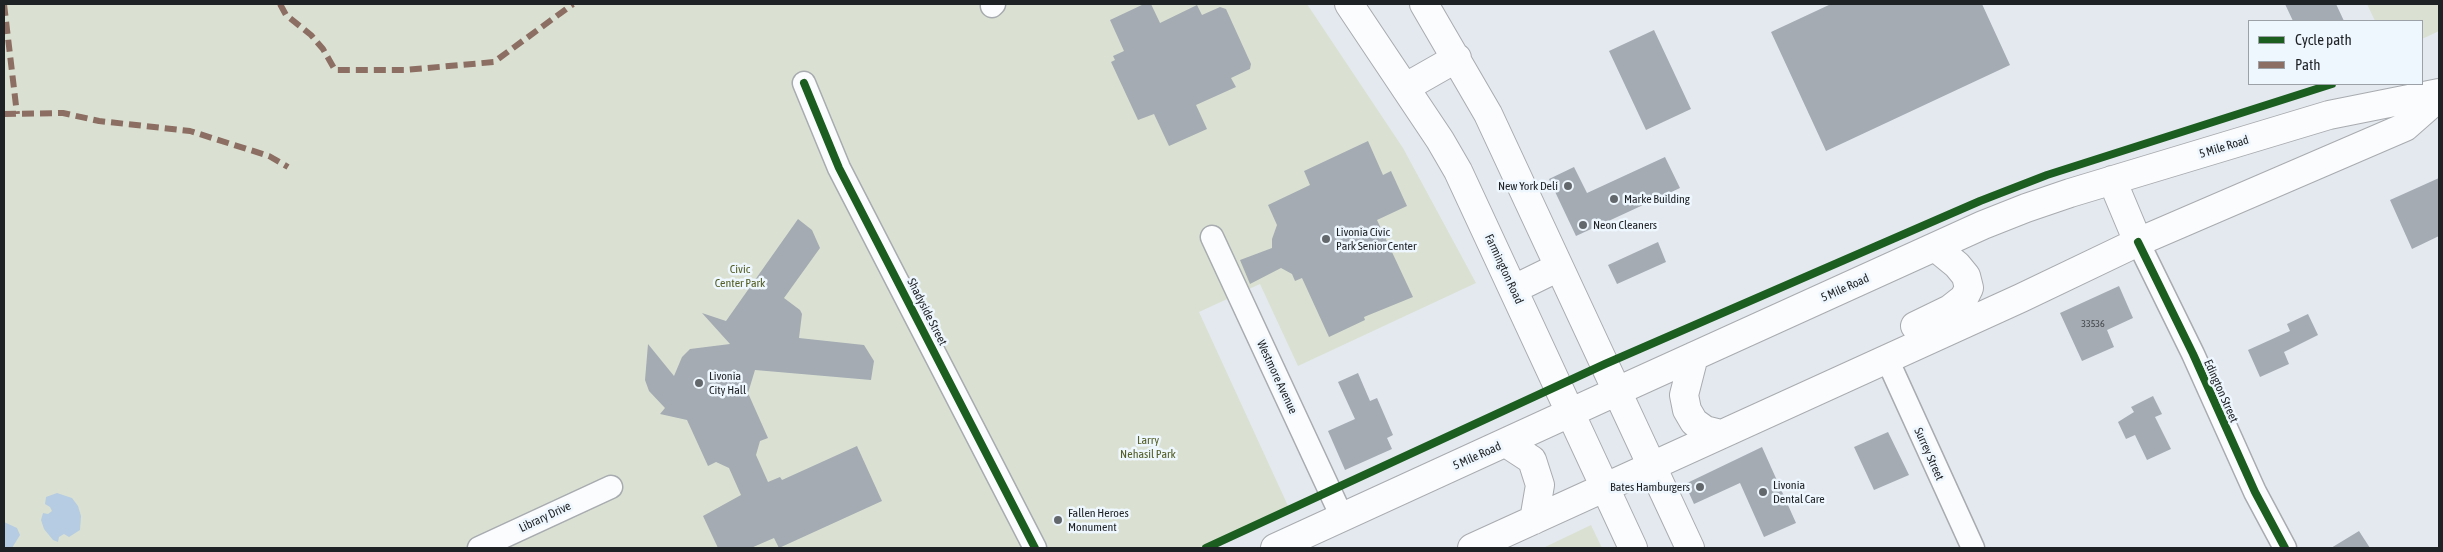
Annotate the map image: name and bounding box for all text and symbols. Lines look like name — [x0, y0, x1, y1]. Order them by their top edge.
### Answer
legend — [2248, 20, 2423, 85]
text: Cycle path — [2295, 31, 2352, 48]
text: Path — [2295, 56, 2321, 73]
street label: 5 Mile Road — [2197, 133, 2251, 161]
place label: New York Deli — [1498, 179, 1558, 193]
marker: New York Deli — [1562, 180, 1574, 192]
place label: Marke Building — [1624, 192, 1690, 206]
marker: Marke Building — [1608, 193, 1620, 205]
place label: Neon Cleaners — [1593, 218, 1657, 232]
marker: Neon Cleaners — [1577, 219, 1589, 231]
place label: Livonia Civic Park Senior Center — [1336, 225, 1417, 253]
street label: Farmington Road — [1482, 232, 1526, 306]
marker: Livonia Civic Park Senior Center — [1320, 233, 1332, 245]
park label: Civic Center Park — [715, 262, 765, 290]
street label: 5 Mile Road — [1819, 271, 1871, 305]
street label: Shadyside Street — [904, 276, 950, 348]
house number: 33536 — [2081, 318, 2105, 330]
street label: Westmore Avenue — [1254, 338, 1300, 416]
street label: Edington Street — [2201, 357, 2241, 425]
place label: Livonia City Hall — [709, 369, 746, 397]
marker: Livonia City Hall — [693, 377, 705, 389]
street label: Surrey Street — [1911, 425, 1947, 483]
park label: Larry Nehasil Park — [1120, 433, 1176, 461]
street label: 5 Mile Road — [1451, 439, 1503, 473]
place label: Livonia Dental Care — [1773, 478, 1825, 506]
place label: Bates Hamburgers — [1610, 480, 1690, 494]
marker: Bates Hamburgers — [1694, 481, 1706, 493]
marker: Livonia Dental Care — [1757, 486, 1769, 498]
street label: Library Drive — [517, 499, 573, 535]
place label: Fallen Heroes Monument — [1068, 506, 1129, 534]
marker: Fallen Heroes Monument — [1052, 514, 1064, 526]

